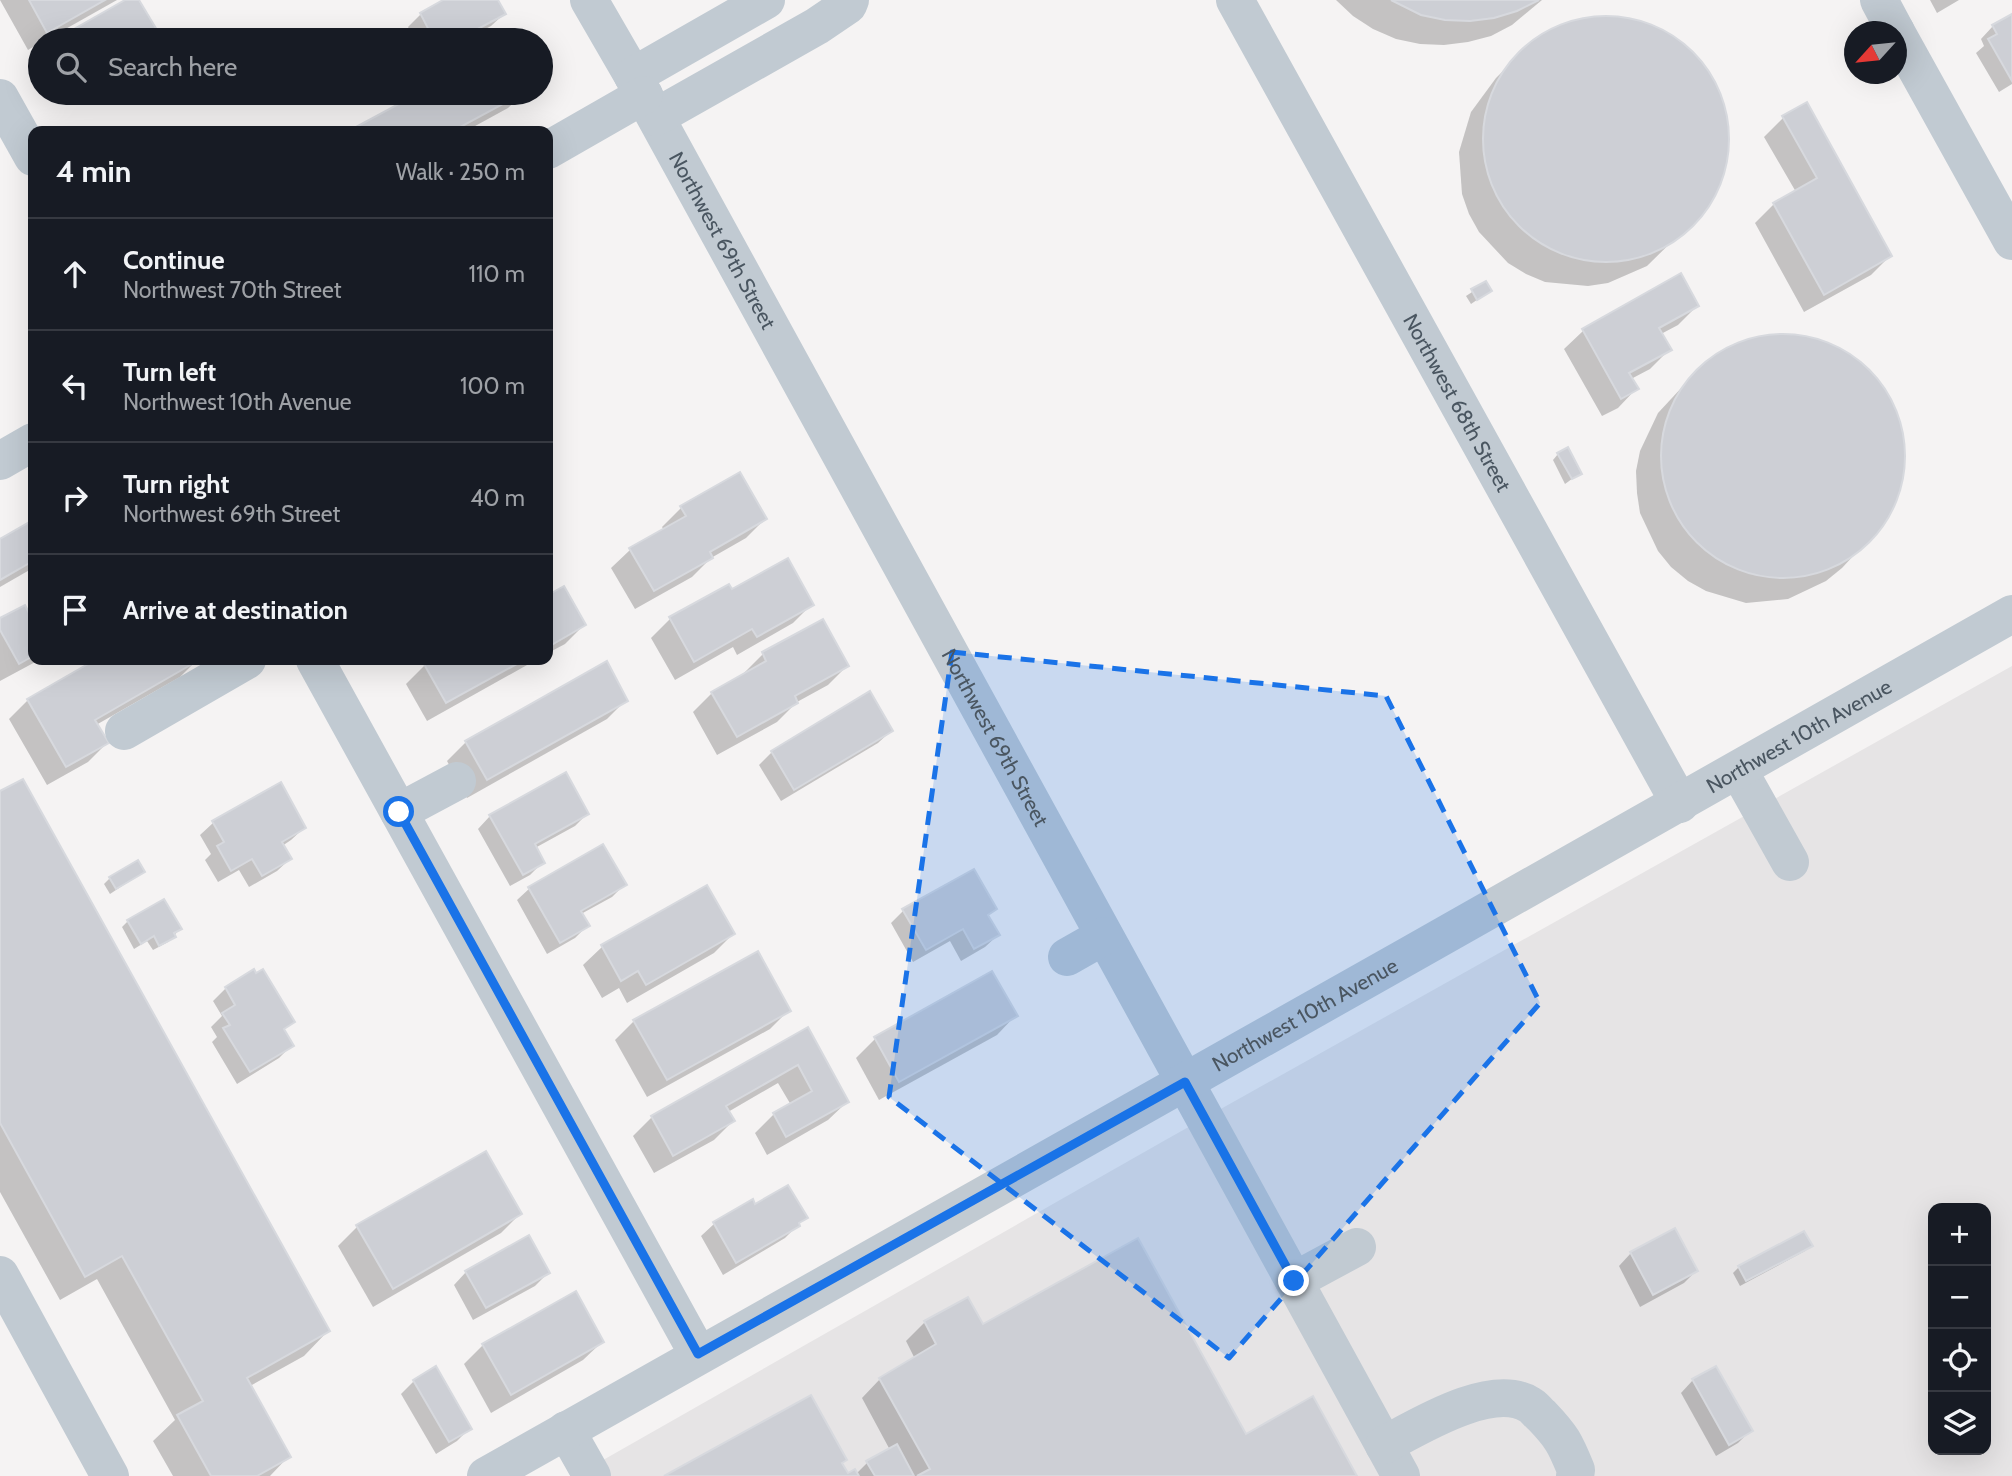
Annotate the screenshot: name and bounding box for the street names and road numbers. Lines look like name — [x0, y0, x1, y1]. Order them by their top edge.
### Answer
street label: Northwest 69th Street — [664, 147, 782, 333]
street label: Northwest 68th Street — [1399, 309, 1517, 496]
street label: Northwest 69th Street — [937, 644, 1054, 830]
street label: Northwest 10th Avenue — [1702, 673, 1896, 798]
street label: Northwest 10th Avenue — [1208, 952, 1402, 1076]

